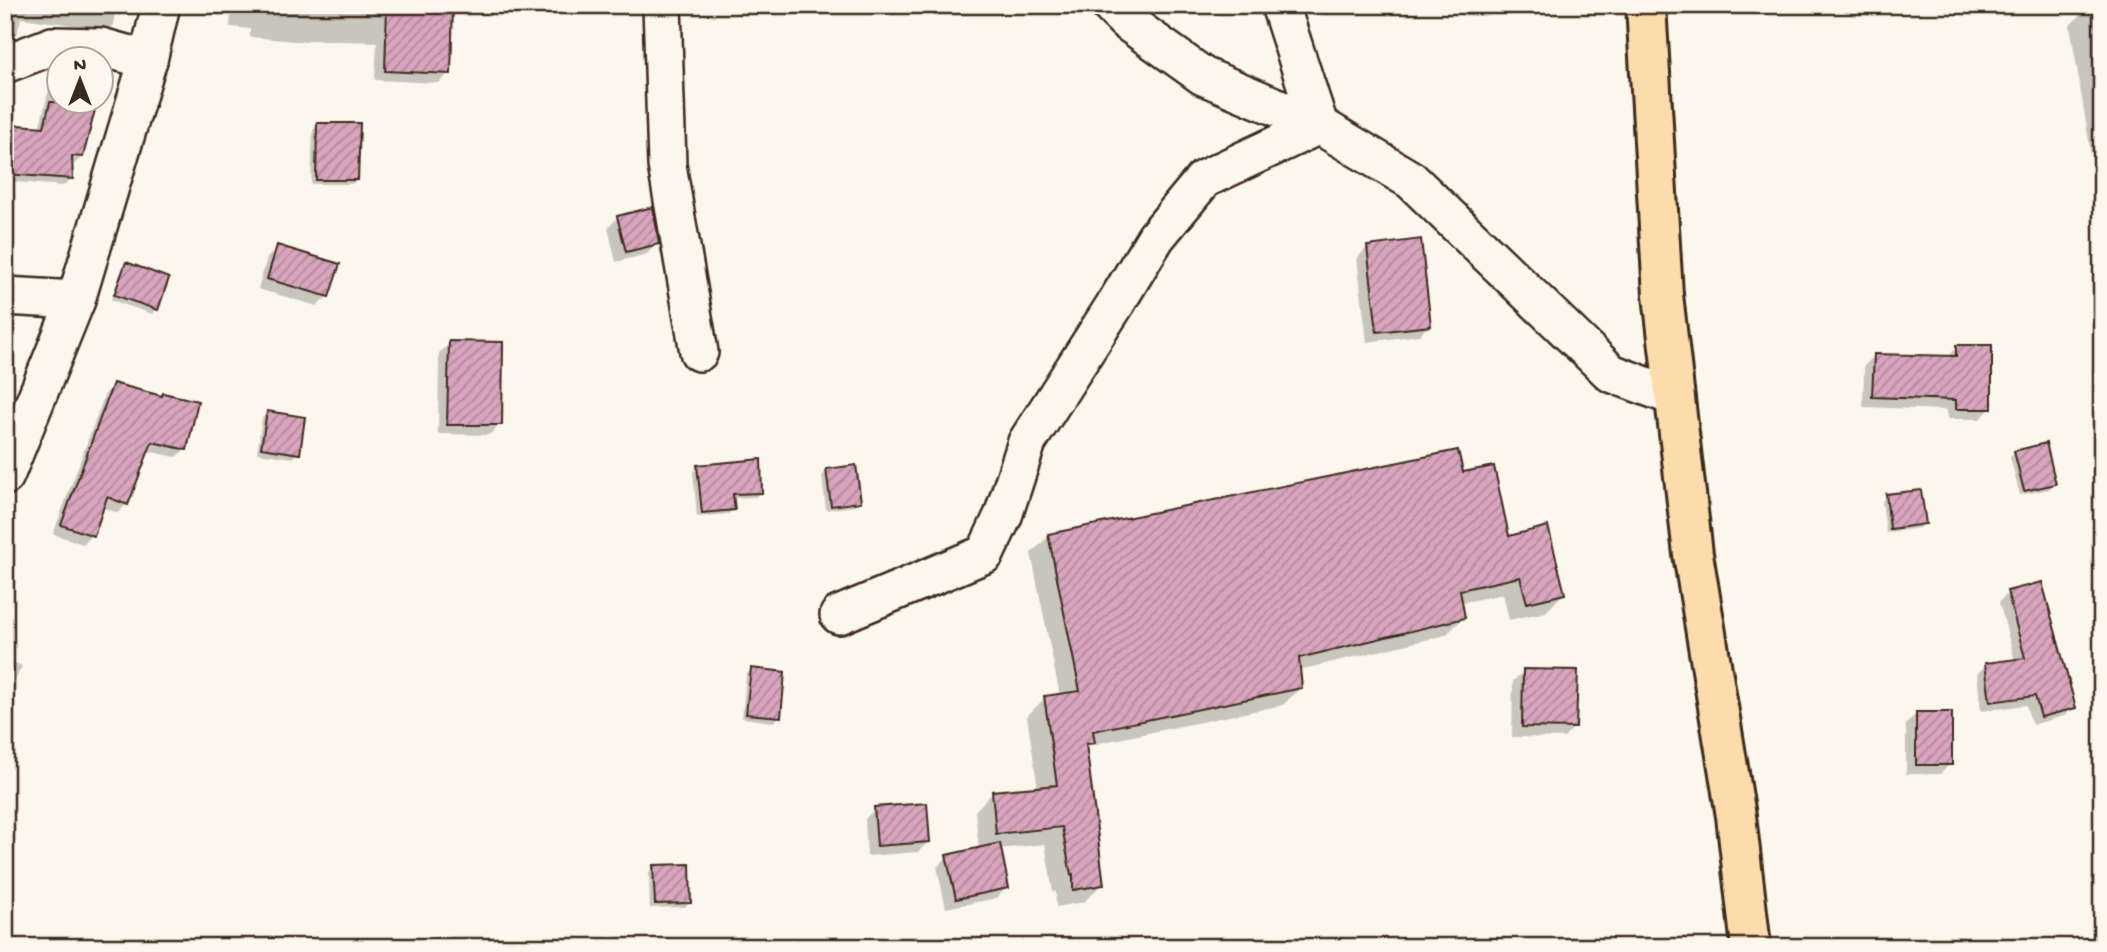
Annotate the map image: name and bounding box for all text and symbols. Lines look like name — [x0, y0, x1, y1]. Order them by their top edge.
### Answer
north arrow — [46, 46, 116, 116]
text: N — [74, 55, 86, 78]

